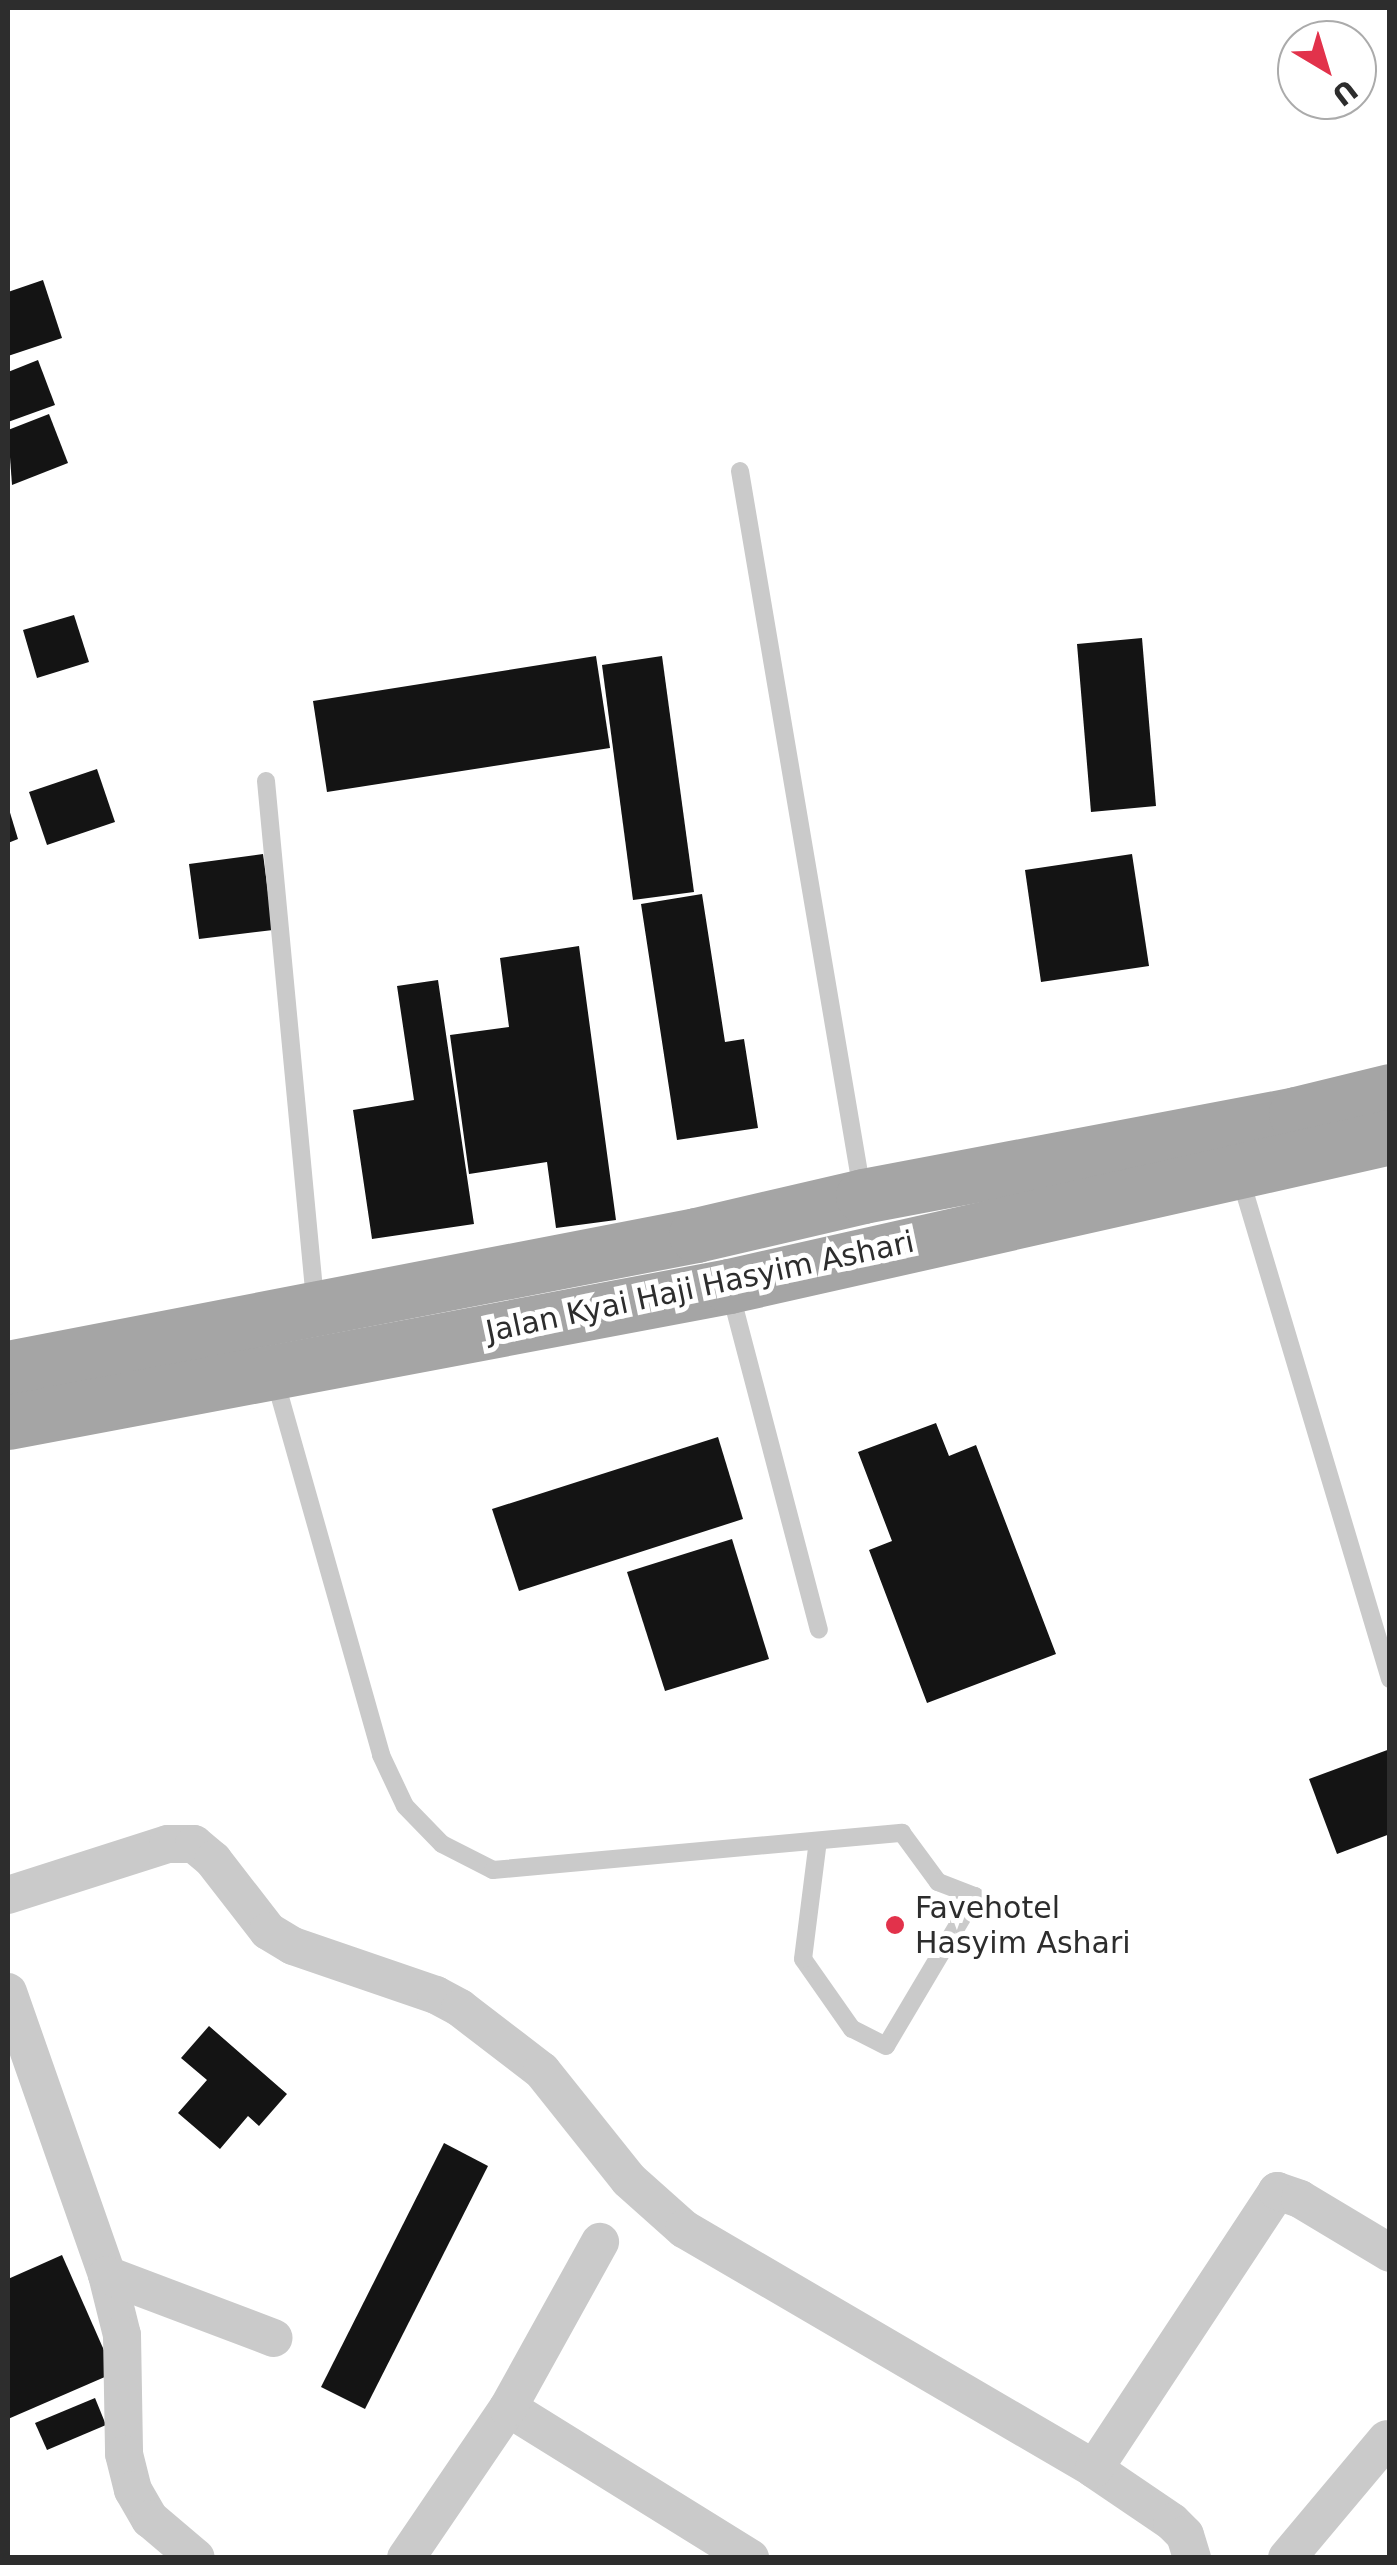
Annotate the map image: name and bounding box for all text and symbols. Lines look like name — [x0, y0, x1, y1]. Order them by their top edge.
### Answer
north arrow — [1277, 20, 1377, 120]
text: U — [1325, 72, 1364, 112]
street label: Jalan Kyai Haji Hasyim Ashari — [483, 1224, 917, 1350]
place label: Favehotel Hasyim Ashari — [915, 1890, 1131, 1960]
marker: Favehotel Hasyim Ashari — [884, 1914, 906, 1936]

